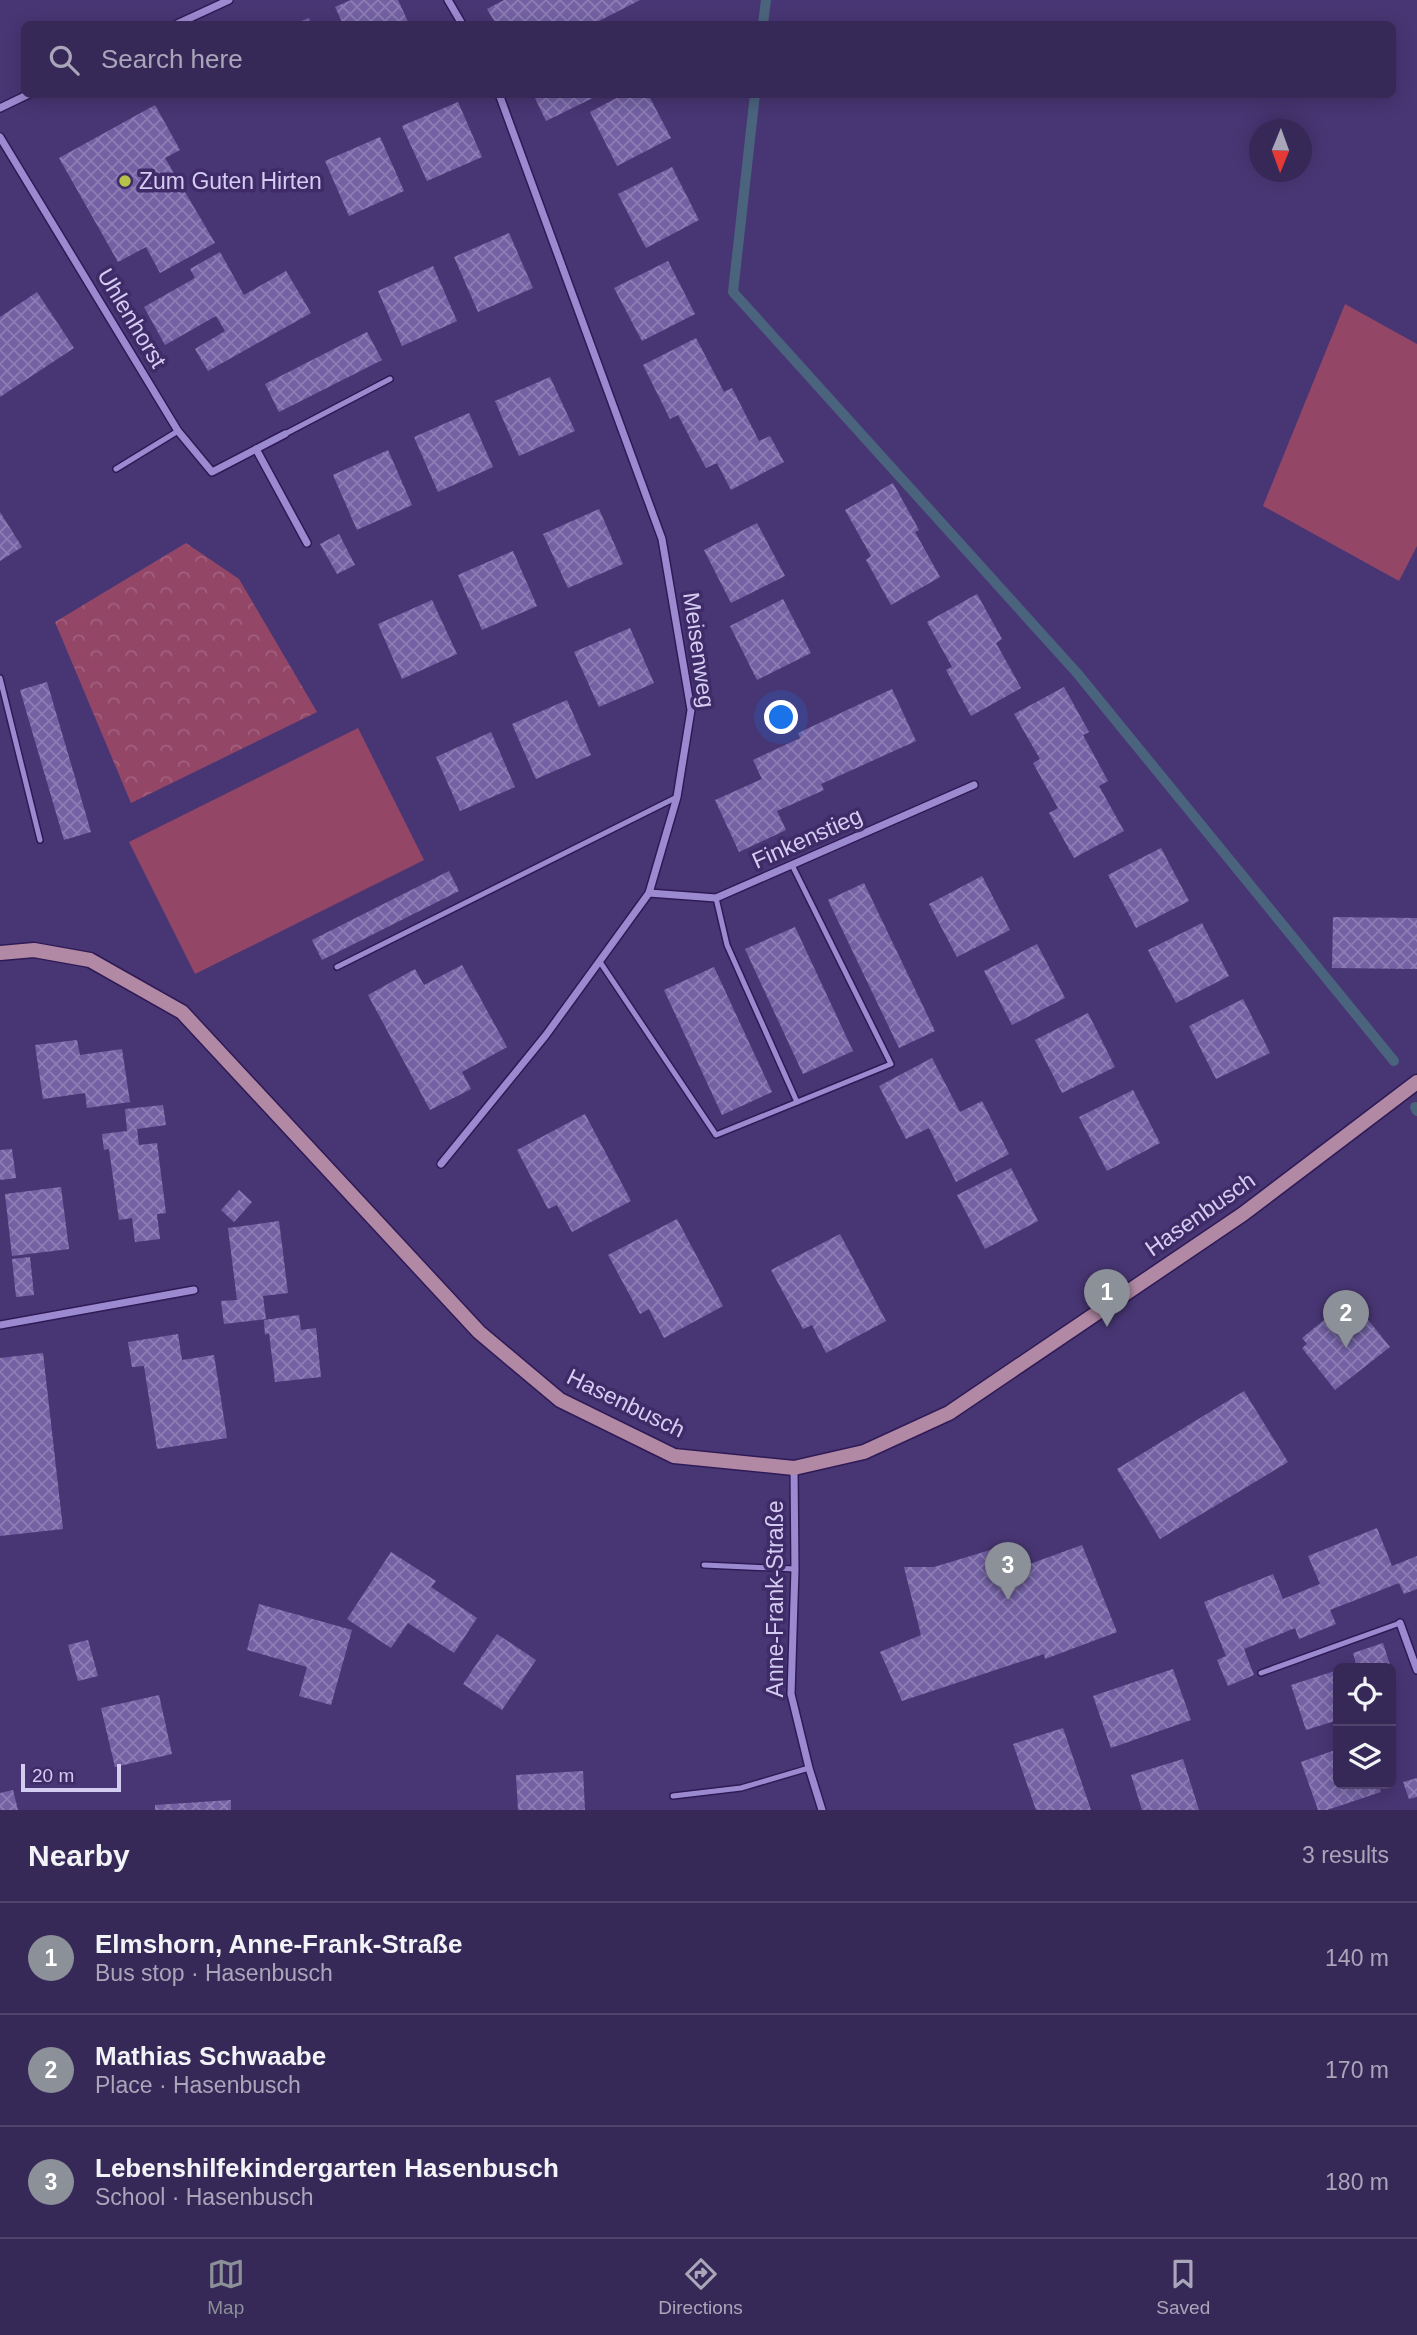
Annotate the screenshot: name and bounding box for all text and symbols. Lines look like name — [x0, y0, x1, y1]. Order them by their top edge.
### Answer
search box — [21, 21, 1396, 98]
icon: search — [45, 41, 83, 79]
text: Search here — [101, 44, 243, 74]
north arrow — [1249, 119, 1312, 182]
place label: Zum Guten Hirten — [139, 168, 322, 194]
marker: Zum Guten Hirten — [117, 173, 133, 189]
street label: Uhlenhorst — [92, 264, 172, 373]
street label: Meisenweg — [678, 591, 720, 709]
your location — [764, 700, 798, 734]
street label: Finkenstieg — [748, 802, 866, 874]
street label: Hasenbusch — [1140, 1167, 1260, 1261]
pin: 1 — [1084, 1269, 1130, 1327]
pin: 2 — [1323, 1290, 1369, 1348]
street label: Hasenbusch — [563, 1363, 689, 1443]
street label: Anne-Frank-Straße — [762, 1501, 788, 1697]
pin: 3 — [985, 1542, 1031, 1600]
map controls — [1333, 1663, 1396, 1789]
button: locate — [1333, 1663, 1396, 1726]
button: layers — [1333, 1726, 1396, 1789]
scale bar — [21, 1761, 121, 1793]
text: 20 m — [32, 1765, 74, 1786]
text: Nearby — [28, 1839, 130, 1872]
text: 3 results — [1302, 1842, 1389, 1868]
text: Elmshorn, Anne-Frank-Straße — [95, 1929, 462, 1959]
text: 1 — [45, 1945, 57, 1971]
text: 140 m — [1325, 1945, 1389, 1971]
text: Bus stop · Hasenbusch — [95, 1960, 333, 1986]
text: Mathias Schwaabe — [95, 2041, 326, 2071]
text: 2 — [45, 2057, 57, 2083]
text: 170 m — [1325, 2057, 1389, 2083]
text: Place · Hasenbusch — [95, 2072, 301, 2098]
text: Lebenshilfekindergarten Hasenbusch — [95, 2153, 559, 2183]
text: 3 — [45, 2169, 57, 2195]
text: 180 m — [1325, 2169, 1389, 2195]
text: School · Hasenbusch — [95, 2184, 314, 2210]
tab: Map — [207, 2255, 245, 2319]
tab: Directions — [658, 2255, 743, 2319]
tab: Saved — [1156, 2255, 1210, 2319]

